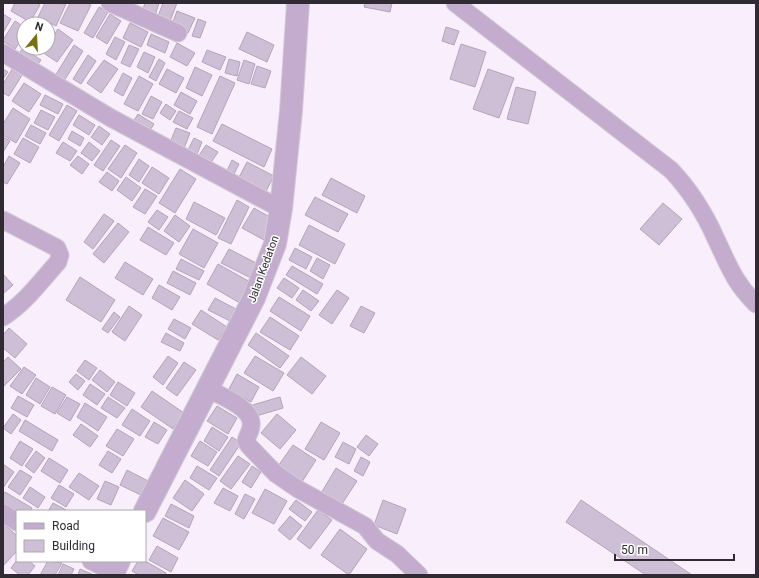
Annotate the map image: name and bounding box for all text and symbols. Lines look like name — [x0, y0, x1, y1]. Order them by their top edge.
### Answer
north arrow — [16, 16, 56, 56]
text: N — [33, 20, 45, 34]
street label: Jalan Kedaton — [245, 234, 282, 304]
legend — [16, 510, 146, 562]
text: Road — [52, 519, 80, 533]
scale bar — [615, 536, 734, 562]
text: Building — [52, 539, 95, 553]
text: 50 m — [621, 543, 648, 557]

